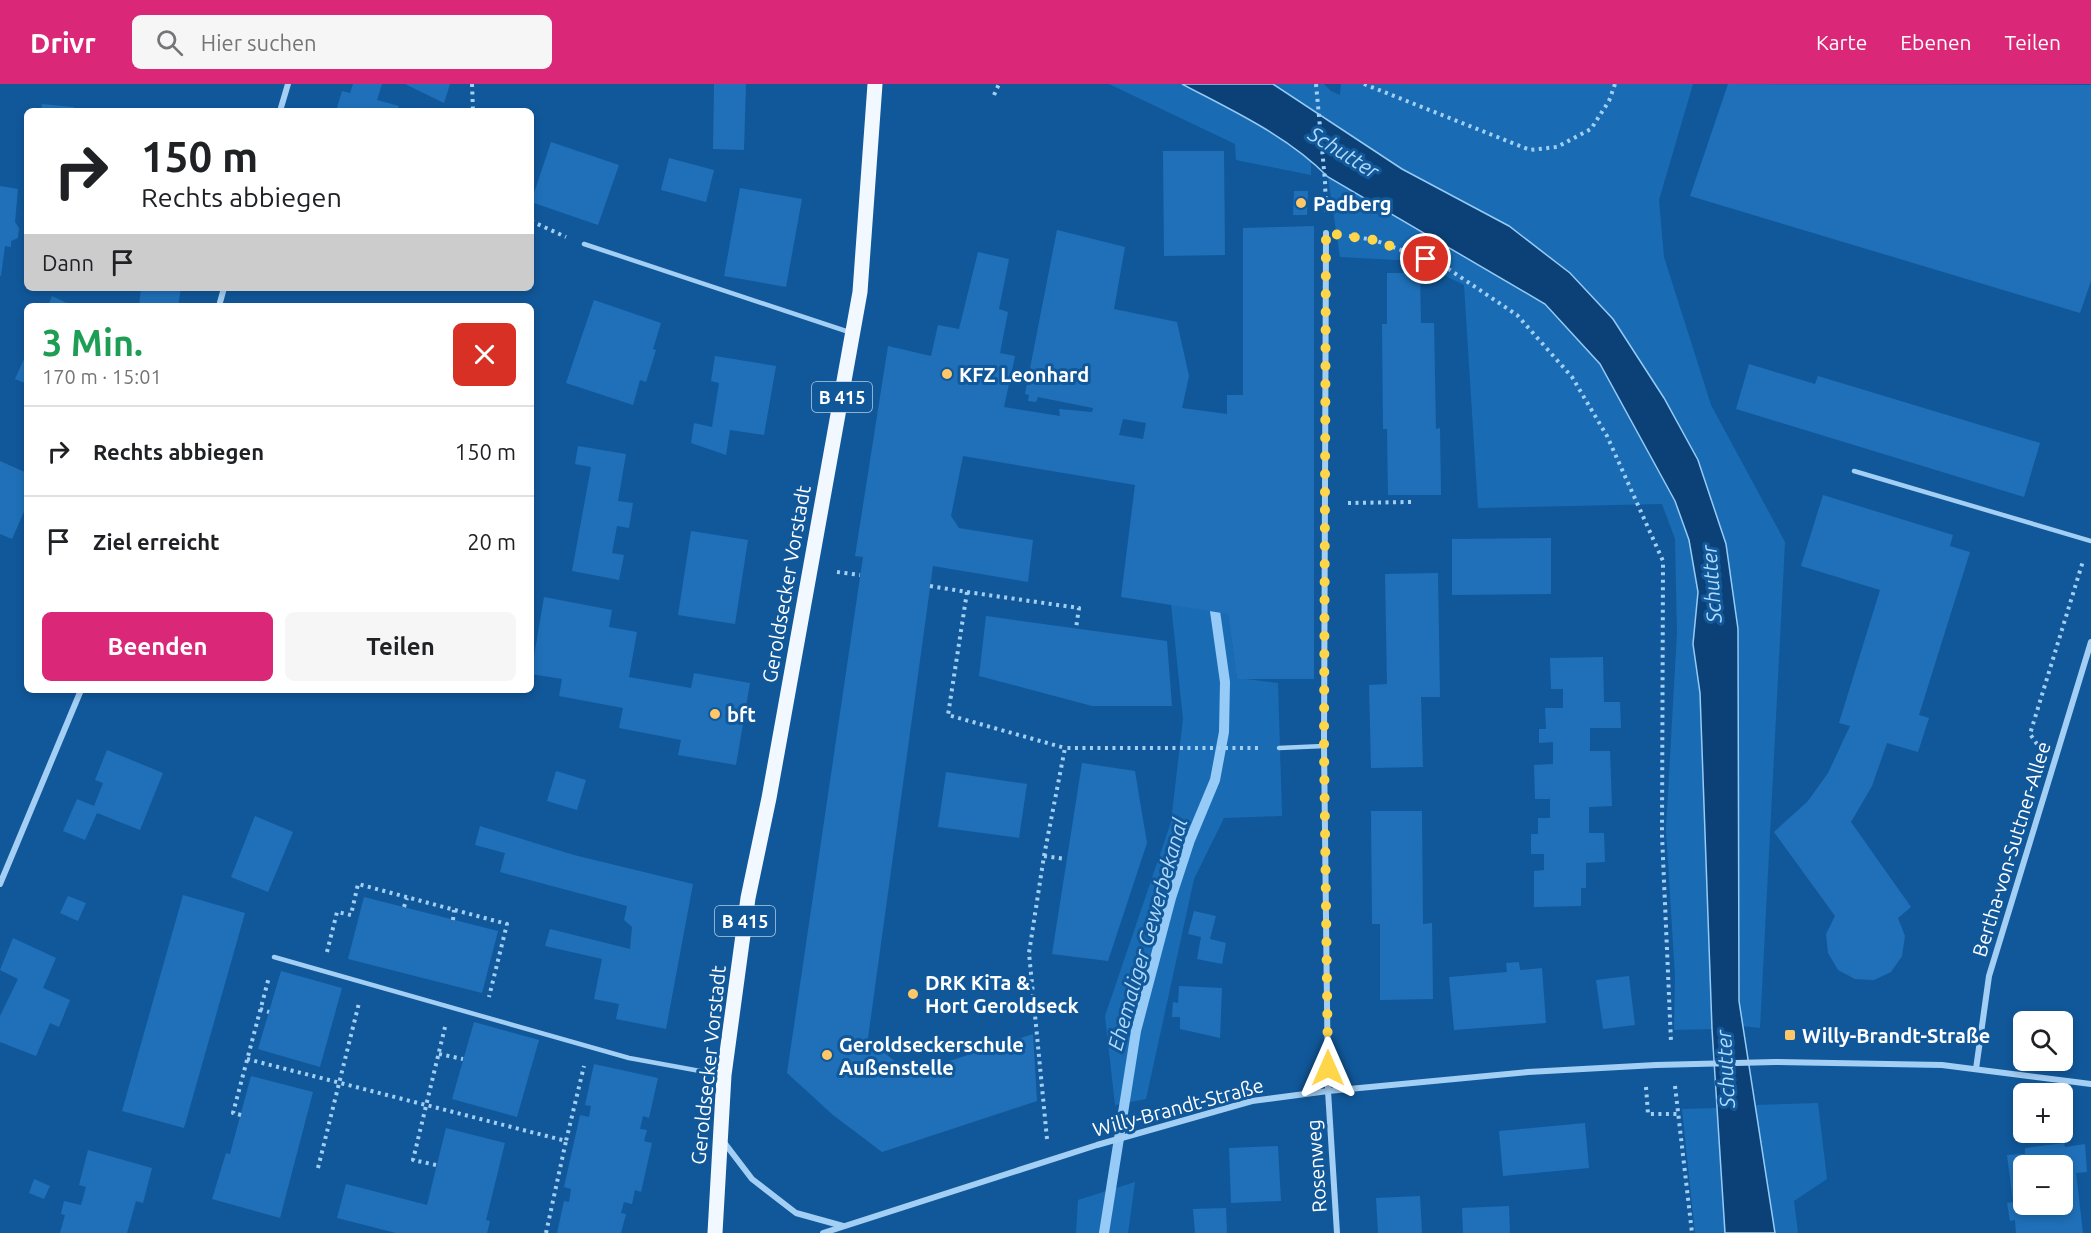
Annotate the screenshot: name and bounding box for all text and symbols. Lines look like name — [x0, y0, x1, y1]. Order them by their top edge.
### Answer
search box — [132, 15, 552, 69]
icon: search — [153, 26, 186, 59]
text: Drivr — [30, 27, 96, 58]
text: Hier suchen — [201, 30, 317, 55]
text: Karte — [1816, 30, 1867, 54]
text: Ebenen — [1900, 30, 1972, 54]
text: Teilen — [2005, 30, 2061, 54]
water label: Schutter — [1304, 121, 1384, 183]
icon: right — [42, 132, 120, 210]
text: 150 m — [141, 133, 258, 180]
text: Rechts abbiegen — [141, 182, 342, 212]
place label: Padberg — [1313, 192, 1392, 215]
marker: Padberg — [1294, 196, 1308, 210]
pin — [1400, 233, 1451, 284]
icon: arrive — [1409, 242, 1442, 275]
icon: arrive — [106, 246, 139, 279]
text: Dann — [42, 250, 94, 275]
text: 3 Min. — [42, 322, 143, 363]
button: close — [453, 323, 516, 386]
place label: KFZ Leonhard — [959, 363, 1089, 386]
text: 170 m · 15:01 — [42, 365, 162, 388]
marker: KFZ Leonhard — [940, 367, 954, 381]
road number: B 415 — [812, 382, 872, 412]
icon: right — [42, 435, 75, 468]
text: Rechts abbiegen — [93, 439, 264, 464]
text: 150 m — [455, 439, 516, 464]
street label: Geroldsecker Vorstadt — [757, 483, 815, 685]
icon: arrive — [42, 525, 75, 558]
text: Ziel erreicht — [93, 529, 220, 554]
text: 20 m — [467, 529, 516, 554]
water label: Schutter — [1696, 543, 1726, 625]
button: Beenden — [42, 612, 273, 681]
button: Teilen — [285, 612, 516, 681]
place label: bft — [727, 703, 756, 726]
marker: bft — [708, 707, 722, 721]
street label: Bertha-von-Suttner-Allee — [1967, 739, 2055, 959]
water label: Ehemaliger Gewerbekanal — [1102, 815, 1192, 1053]
road number: B 415 — [715, 906, 775, 936]
street label: Geroldsecker Vorstadt — [686, 964, 730, 1166]
place label: DRK KiTa & Hort Geroldseck — [925, 971, 1079, 1017]
marker: DRK KiTa & Hort Geroldseck — [906, 987, 920, 1001]
map controls — [2013, 1011, 2073, 1215]
button: search — [2013, 1011, 2073, 1071]
place label: Willy-Brandt-Straße — [1802, 1024, 1990, 1047]
water label: Schutter — [1711, 1028, 1739, 1110]
marker: Willy-Brandt-Straße — [1783, 1028, 1797, 1042]
place label: Geroldseckerschule Außenstelle — [839, 1033, 1024, 1079]
position arrow — [1296, 1036, 1360, 1100]
marker: Geroldseckerschule Außenstelle — [820, 1048, 834, 1062]
street label: Willy-Brandt-Straße — [1090, 1073, 1266, 1141]
button: + — [2013, 1083, 2073, 1143]
street label: Rosenweg — [1301, 1119, 1331, 1213]
button: − — [2013, 1155, 2073, 1215]

